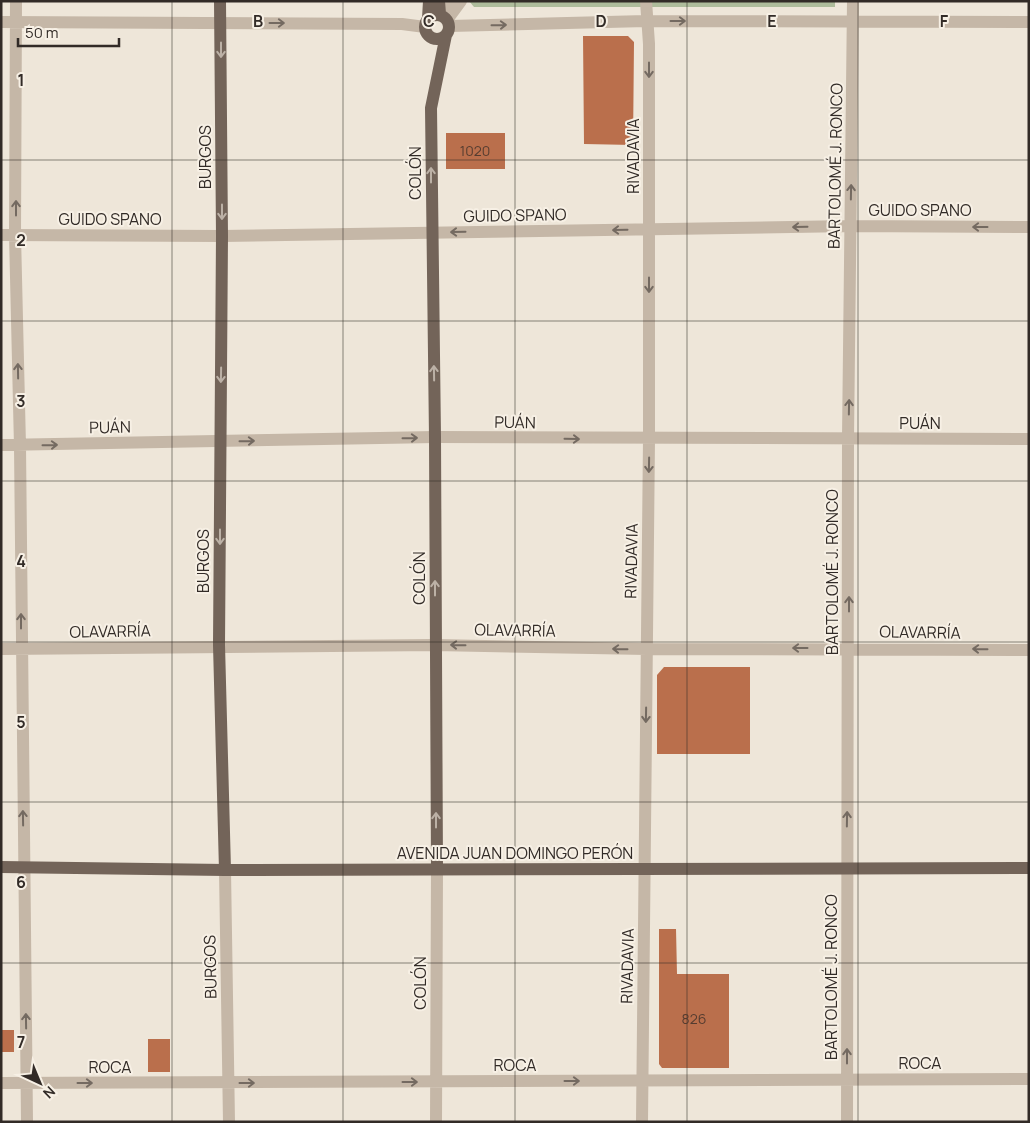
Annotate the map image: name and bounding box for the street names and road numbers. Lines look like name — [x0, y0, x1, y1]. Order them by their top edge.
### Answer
street label: BARTOLOMÉ J. RONCO — [823, 82, 847, 249]
street label: RIVADAVIA — [622, 118, 644, 194]
street label: BURGOS — [194, 125, 216, 189]
street label: COLÓN — [404, 146, 426, 200]
street label: GUIDO SPANO — [868, 199, 972, 221]
street label: GUIDO SPANO — [463, 203, 567, 227]
street label: GUIDO SPANO — [58, 208, 162, 230]
street label: PUÁN — [494, 411, 536, 433]
street label: PUÁN — [899, 412, 941, 434]
street label: PUÁN — [89, 416, 131, 438]
street label: BARTOLOMÉ J. RONCO — [821, 489, 843, 655]
street label: RIVADAVIA — [619, 523, 643, 599]
street label: BURGOS — [192, 529, 214, 593]
street label: COLÓN — [408, 551, 430, 605]
street label: OLAVARRÍA — [474, 618, 556, 642]
street label: OLAVARRÍA — [69, 619, 151, 643]
street label: OLAVARRÍA — [879, 620, 961, 644]
street label: AVENIDA JUAN DOMINGO PERÓN — [397, 842, 633, 864]
street label: BARTOLOMÉ J. RONCO — [820, 894, 842, 1060]
street label: RIVADAVIA — [615, 928, 639, 1004]
street label: BURGOS — [198, 935, 222, 999]
street label: COLÓN — [409, 956, 431, 1010]
street label: ROCA — [899, 1052, 941, 1074]
street label: ROCA — [494, 1054, 536, 1076]
street label: ROCA — [89, 1056, 131, 1078]

